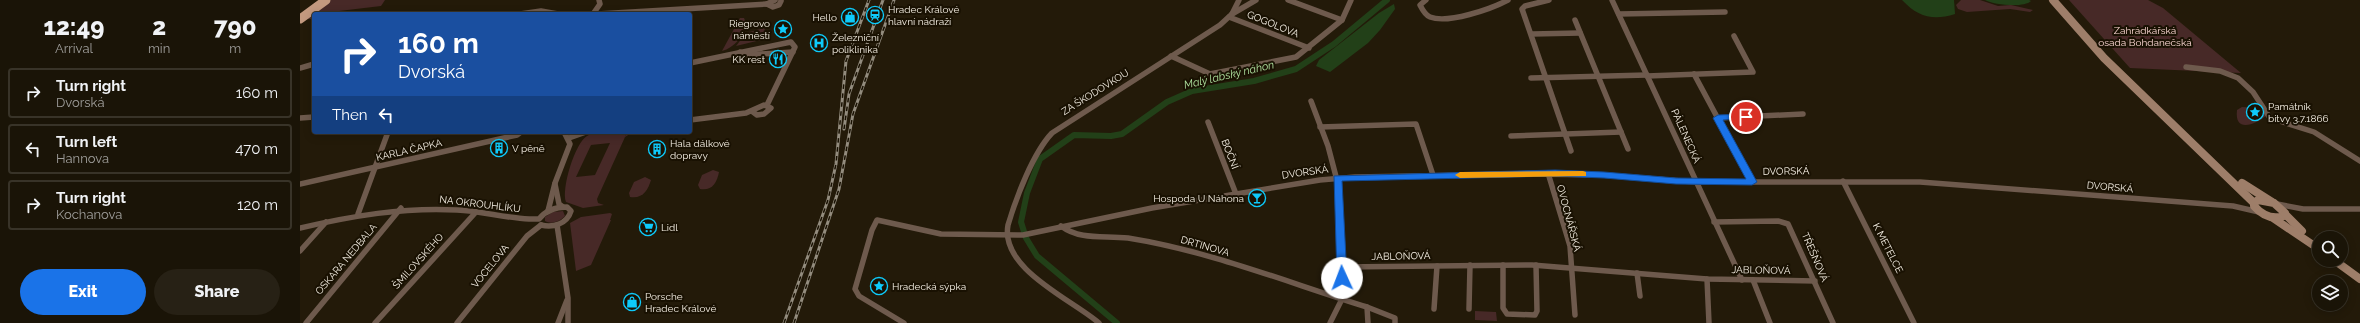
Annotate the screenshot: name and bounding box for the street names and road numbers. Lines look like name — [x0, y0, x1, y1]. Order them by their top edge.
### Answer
street label: GOGOLOVA — [1245, 9, 1301, 40]
street label: ZA ŠKODOVKOU — [1059, 67, 1131, 117]
street label: PÁLENECKÁ — [1669, 107, 1703, 165]
street label: KARLA ČAPKA — [375, 137, 443, 163]
street label: BOČNÍ — [1219, 137, 1241, 171]
street label: DVORSKÁ — [1281, 163, 1329, 181]
street label: DVORSKÁ — [1763, 165, 1810, 177]
street label: DVORSKÁ — [2086, 179, 2134, 195]
street label: OVOCNÁŘSKÁ — [1555, 184, 1583, 253]
street label: NA OKROUHLÍKU — [439, 194, 521, 214]
street label: OSKARA NEDBALA — [313, 221, 379, 297]
street label: K METELCE — [1871, 221, 1905, 275]
street label: ŠMILOVSKÉHO — [390, 231, 446, 291]
street label: TŘEŠŇOVÁ — [1800, 231, 1830, 284]
street label: DRTINOVA — [1179, 234, 1231, 258]
street label: VOCELOVA — [469, 242, 511, 290]
street label: JABLOŇOVÁ — [1371, 250, 1431, 262]
street label: JABLOŇOVÁ — [1731, 264, 1791, 276]

